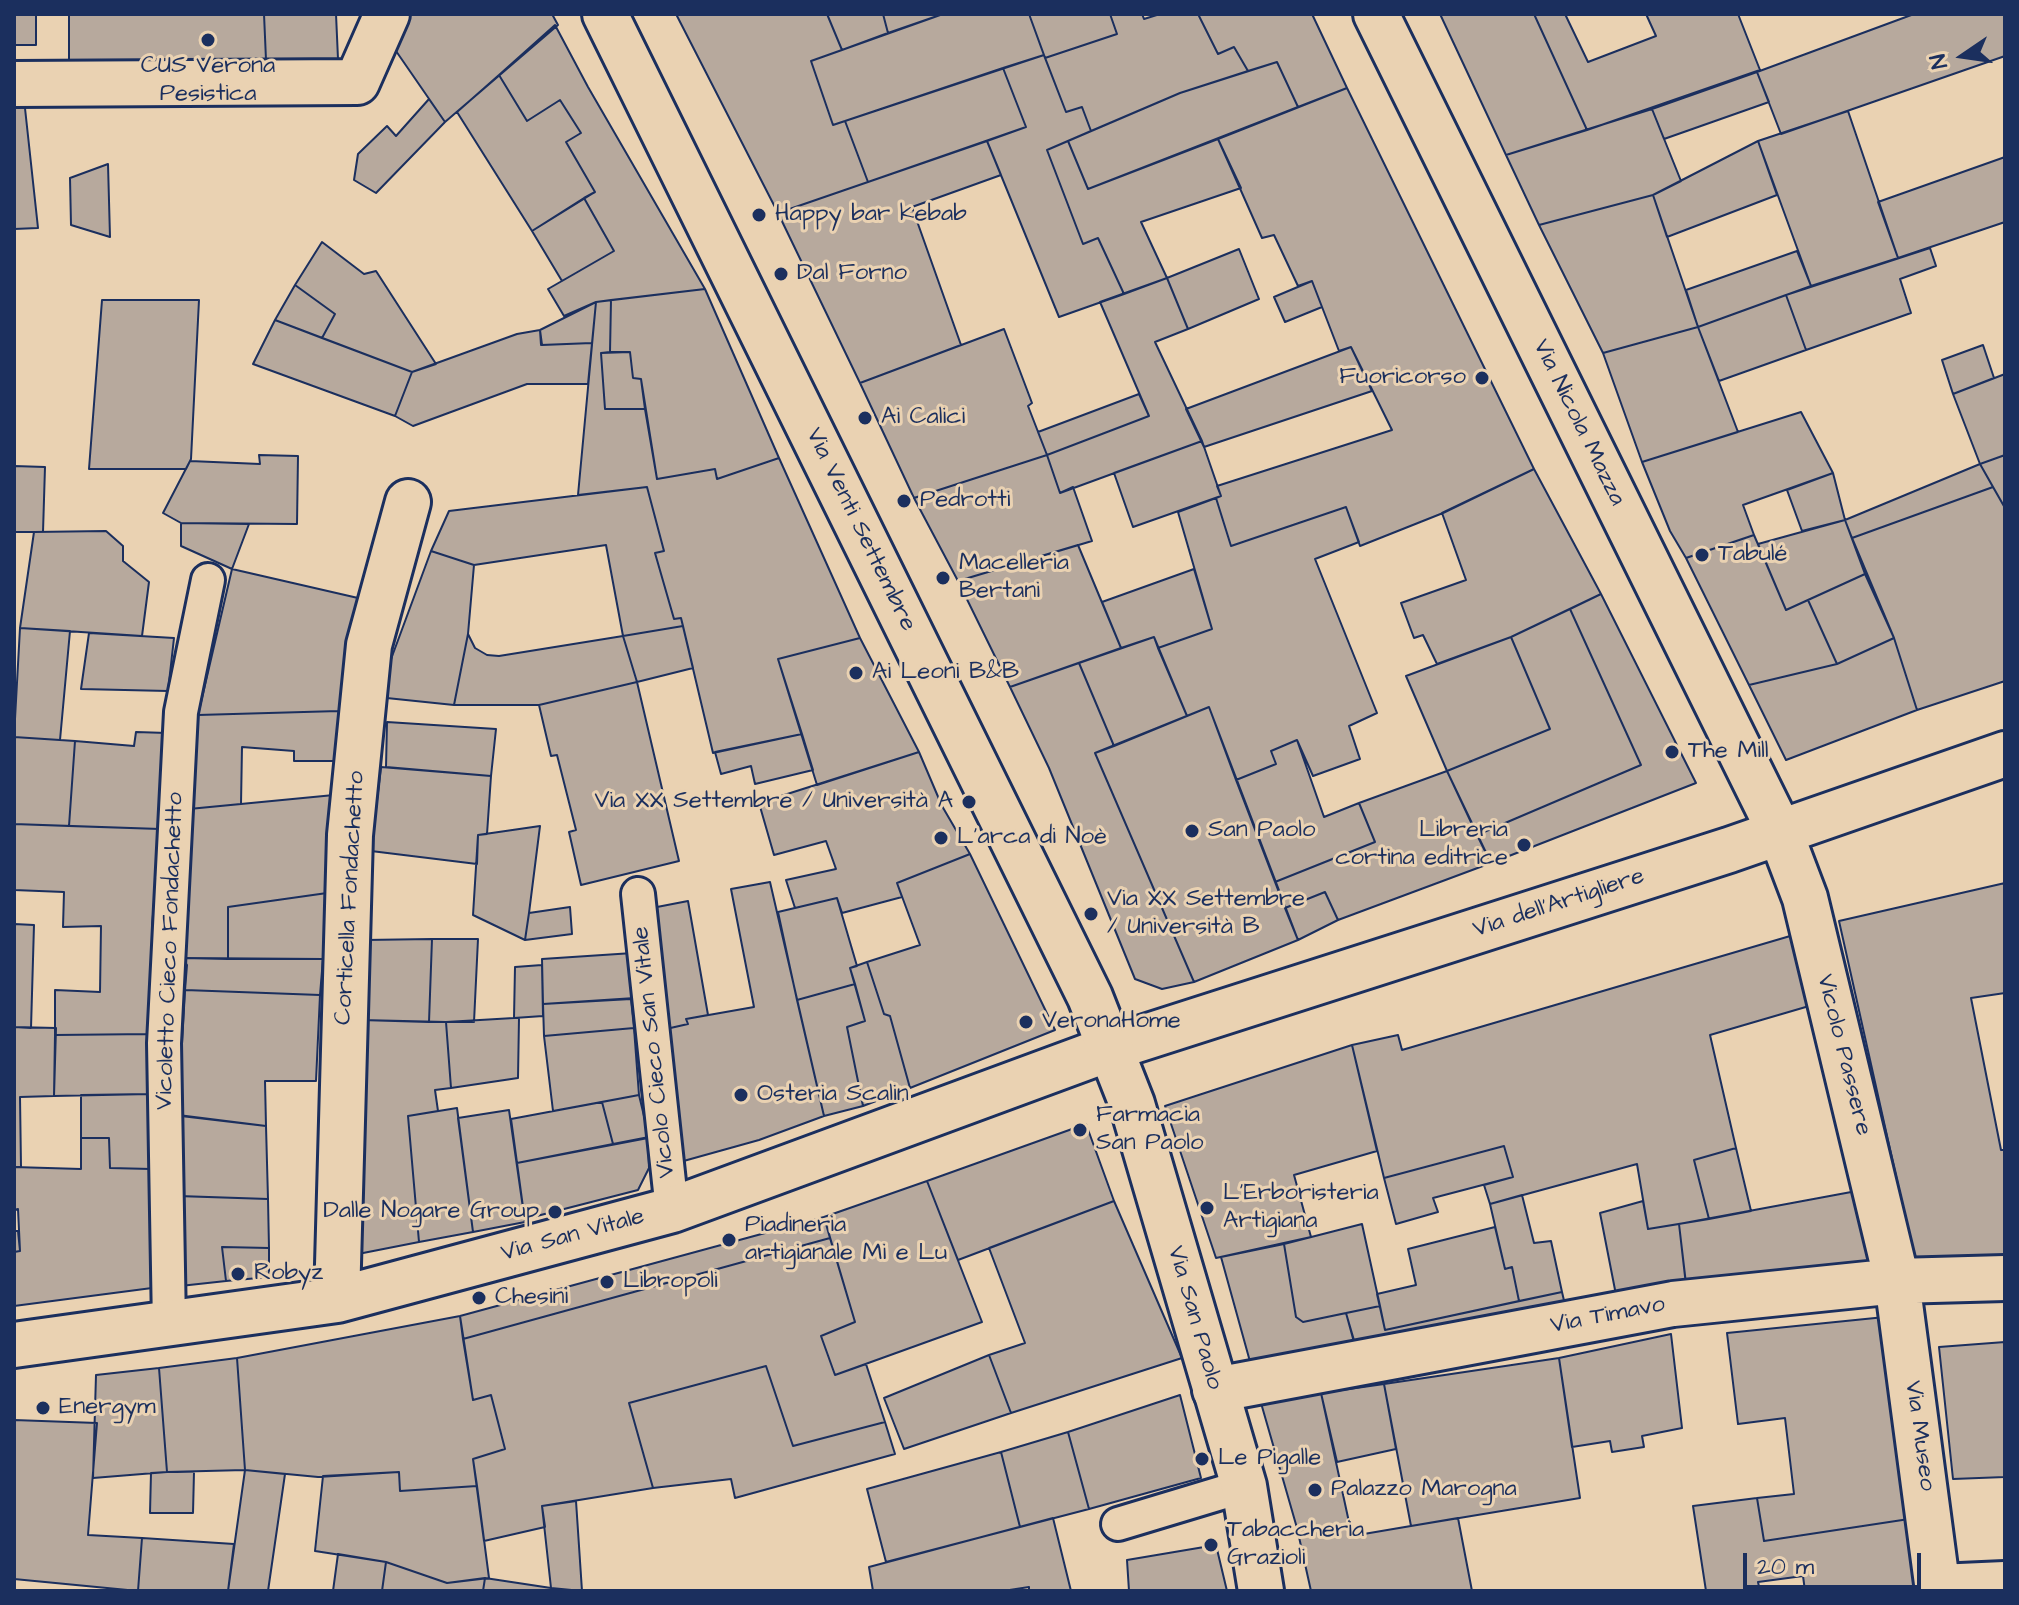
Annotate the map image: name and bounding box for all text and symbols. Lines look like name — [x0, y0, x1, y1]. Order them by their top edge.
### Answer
north arrow — [1923, 16, 2003, 96]
marker: CUS Verona Pesistica — [199, 31, 217, 49]
text: N — [1922, 51, 1956, 72]
place label: CUS Verona Pesistica — [141, 53, 275, 109]
place label: Happy bar kebab — [775, 201, 967, 229]
marker: Happy bar kebab — [750, 206, 768, 224]
place label: Dal Forno — [797, 260, 907, 288]
marker: Dal Forno — [772, 265, 790, 283]
street label: Via Nicola Mazza — [1525, 335, 1631, 511]
place label: Fuoricorso — [1339, 364, 1466, 392]
marker: Fuoricorso — [1473, 369, 1491, 387]
place label: Ai Calici — [881, 404, 965, 432]
marker: Ai Calici — [856, 409, 874, 427]
street label: Via Venti Settembre — [798, 424, 922, 636]
place label: Pedrotti — [920, 487, 1010, 515]
marker: Pedrotti — [895, 492, 913, 510]
place label: Tabulé — [1718, 541, 1788, 569]
marker: Tabulé — [1693, 546, 1711, 564]
place label: Macelleria Bertani — [959, 550, 1069, 606]
marker: Macelleria Bertani — [934, 569, 952, 587]
place label: Ai Leoni B&B — [872, 659, 1019, 687]
marker: Ai Leoni B&B — [847, 664, 865, 682]
place label: The Mill — [1688, 738, 1768, 766]
marker: The Mill — [1663, 743, 1681, 761]
street label: Corticella Fondachetto — [330, 770, 372, 1026]
place label: Via XX Settembre / Università A — [594, 788, 953, 816]
street label: Vicoletto Cieco Fondachetto — [151, 792, 191, 1110]
marker: Via XX Settembre / Università A — [960, 793, 978, 811]
place label: San Paolo — [1208, 817, 1316, 845]
place label: Libreria cortina editrice — [1335, 817, 1508, 873]
marker: San Paolo — [1183, 822, 1201, 840]
place label: L'arca di Noè — [957, 824, 1107, 852]
marker: L'arca di Noè — [932, 829, 950, 847]
marker: Libreria cortina editrice — [1515, 836, 1533, 854]
street label: Via dell'Artigliere — [1470, 863, 1648, 945]
place label: Via XX Settembre / Università B — [1107, 886, 1305, 942]
marker: Via XX Settembre / Università B — [1082, 905, 1100, 923]
street label: Vicolo Cieco San Vitale — [627, 925, 683, 1179]
street label: Vicolo Passere — [1809, 971, 1877, 1139]
place label: VeronaHome — [1042, 1008, 1181, 1036]
marker: VeronaHome — [1017, 1013, 1035, 1031]
place label: Osteria Scalin — [757, 1081, 909, 1109]
marker: Osteria Scalin — [732, 1086, 750, 1104]
place label: Farmacia San Paolo — [1096, 1102, 1204, 1158]
marker: Farmacia San Paolo — [1071, 1121, 1089, 1139]
place label: L'Erboristeria Artigiana — [1223, 1180, 1379, 1236]
place label: Dalle Nogare Group — [323, 1198, 539, 1226]
marker: L'Erboristeria Artigiana — [1198, 1199, 1216, 1217]
street label: Via San Vitale — [498, 1203, 648, 1269]
marker: Dalle Nogare Group — [546, 1203, 564, 1221]
place label: Piadineria artigianale Mi e Lu — [745, 1212, 947, 1268]
marker: Piadineria artigianale Mi e Lu — [720, 1231, 738, 1249]
street label: Via San Paolo — [1160, 1243, 1228, 1393]
place label: Robyz — [254, 1260, 323, 1288]
marker: Robyz — [229, 1265, 247, 1283]
place label: Libropoli — [623, 1268, 718, 1296]
marker: Libropoli — [598, 1273, 616, 1291]
place label: Chesini — [495, 1284, 568, 1312]
marker: Chesini — [470, 1289, 488, 1307]
street label: Via Timavo — [1548, 1291, 1668, 1341]
street label: Via Museo — [1897, 1379, 1941, 1493]
place label: Energym — [59, 1394, 156, 1422]
marker: Energym — [34, 1399, 52, 1417]
place label: Le Pigalle — [1218, 1445, 1321, 1473]
marker: Le Pigalle — [1193, 1450, 1211, 1468]
place label: Palazzo Marogna — [1331, 1476, 1517, 1504]
marker: Palazzo Marogna — [1306, 1481, 1324, 1499]
place label: Tabaccheria Grazioli — [1227, 1517, 1364, 1573]
marker: Tabaccheria Grazioli — [1202, 1536, 1220, 1554]
scale bar — [1747, 1537, 1925, 1587]
text: 20 m — [1757, 1550, 1814, 1584]

